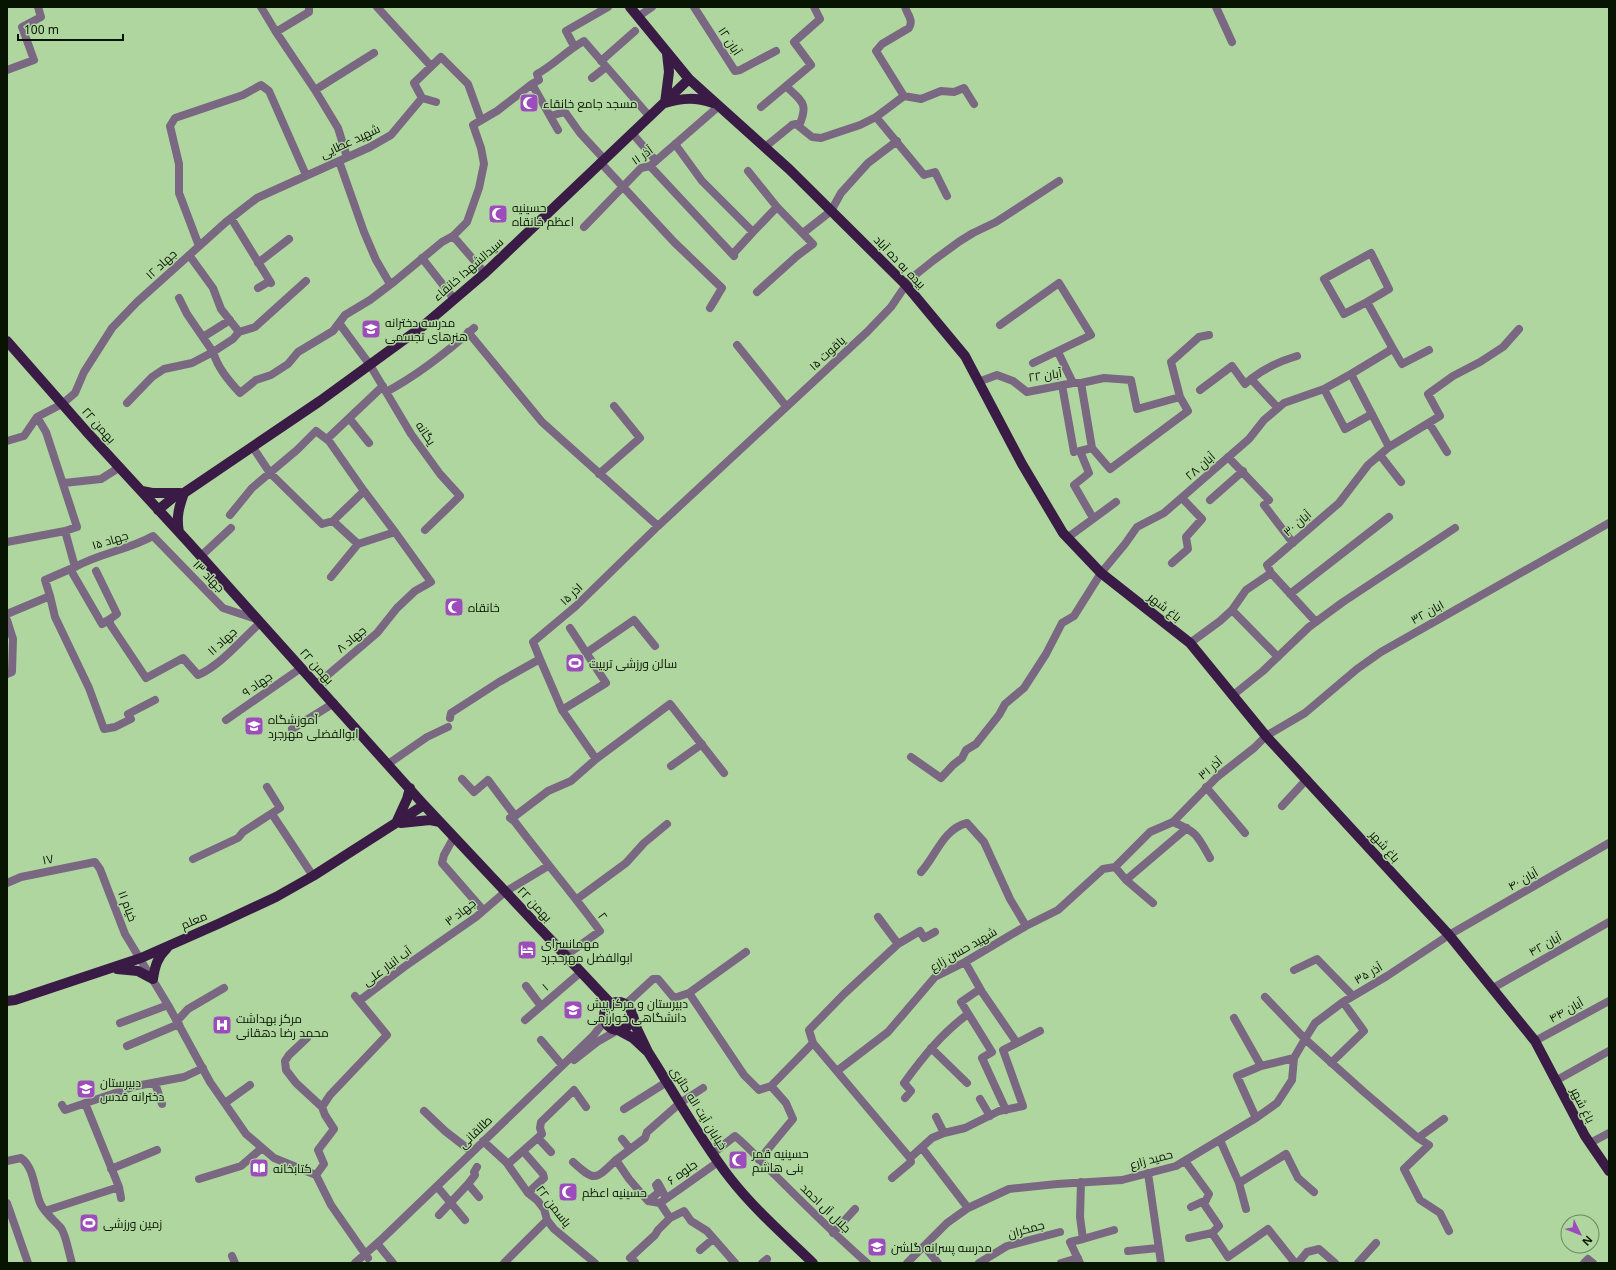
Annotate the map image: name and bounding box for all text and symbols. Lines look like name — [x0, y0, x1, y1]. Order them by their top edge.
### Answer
scale bar — [18, 16, 123, 42]
text: 100 m — [24, 21, 59, 38]
street label: آبان ۱۲ — [714, 23, 746, 59]
mosque icon: مسجد جامع خانقاء — [518, 92, 540, 114]
place label: مسجد جامع خانقاء — [543, 95, 638, 112]
street label: شهید عطایی — [317, 120, 383, 162]
street label: آذر ۱۱ — [628, 141, 657, 168]
place label: حسینیه اعظم خانقاه — [512, 199, 574, 230]
mosque icon: حسینیه اعظم خانقاه — [487, 203, 509, 225]
street label: بیده به ده آباد — [870, 232, 930, 292]
street label: سیدالشهدا خانقاء — [429, 233, 507, 304]
street label: جهاد ۱۲ — [142, 245, 180, 283]
place label: مدرسه دخترانه هنرهای تجسمی — [385, 314, 468, 345]
school or university icon: مدرسه دخترانه هنرهای تجسمی — [360, 318, 382, 340]
street label: یاقوت ۱۵ — [805, 331, 849, 374]
street label: آبان ۲۲ — [1027, 364, 1064, 386]
street label: ۲۲ بهمن — [78, 403, 120, 447]
street label: یگانه — [412, 418, 441, 449]
street label: آبان ۲۸ — [1181, 448, 1219, 484]
street label: آبان ۳۰ — [1279, 506, 1315, 540]
street label: جهاد ۱۵ — [90, 526, 130, 554]
street label: جهاد ۱۳ — [189, 556, 229, 596]
street label: اذر ۱۵ — [556, 579, 586, 609]
street label: باغ شهر — [1144, 588, 1185, 625]
mosque icon: خانقاه — [443, 596, 465, 618]
street label: ابان ۳۲ — [1407, 596, 1447, 628]
place label: خانقاه — [468, 599, 500, 616]
street label: جهاد ۸ — [332, 621, 370, 657]
street label: جهاد ۱۱ — [204, 623, 240, 659]
street label: ۲۲ بهمن — [296, 644, 338, 688]
sports icon: سالن ورزشی تربیت — [564, 652, 586, 674]
place label: سالن ورزشی تربیت — [589, 655, 677, 672]
street label: جهاد ۹ — [238, 667, 276, 701]
place label: آموزشگاه ابوالفضلی مهرجرد — [268, 711, 359, 742]
school or university icon: آموزشگاه ابوالفضلی مهرجرد — [243, 715, 265, 737]
street label: آذر ۳۱ — [1194, 752, 1226, 783]
street label: باغ شهر — [1365, 825, 1404, 866]
street label: ۱۷ — [41, 849, 56, 868]
street label: آبان ۴۰ — [1505, 863, 1542, 894]
street label: ۲۲ بهمن — [514, 882, 556, 926]
street label: خیام ۱۱ — [114, 888, 142, 924]
street label: جهاد ۳ — [441, 894, 479, 930]
street label: معلم — [178, 907, 210, 933]
street label: ۲ — [594, 909, 612, 923]
street label: شهید حسن زارع — [926, 923, 1000, 975]
street label: آبان ۴۲ — [1525, 928, 1565, 960]
place label: مهمانسرای ابوالفضل مهرحجرد — [541, 935, 633, 966]
hotel icon: مهمانسرای ابوالفضل مهرحجرد — [516, 939, 538, 961]
street label: آب انبار علی — [359, 942, 416, 990]
street label: آذر ۳۵ — [1351, 958, 1386, 988]
street label: ۱ — [538, 979, 552, 995]
street label: آبان ۴۴ — [1546, 993, 1587, 1026]
place label: دبیرستان و مرکز پیش دانشگاهی خوارزمی — [587, 995, 688, 1026]
school or university icon: دبیرستان و مرکز پیش دانشگاهی خوارزمی — [562, 999, 584, 1021]
place label: مرکز بهداشت محمد رضا دهقانی — [236, 1010, 329, 1041]
hospital icon: مرکز بهداشت محمد رضا دهقانی — [211, 1014, 233, 1036]
street label: خیابان آیت اله حائری — [667, 1063, 731, 1153]
place label: دبیرستان دخترانه قدس — [100, 1074, 165, 1105]
school or university icon: دبیرستان دخترانه قدس — [75, 1078, 97, 1100]
street label: باغ شهر — [1566, 1083, 1599, 1126]
street label: طالقانی — [454, 1112, 496, 1152]
place label: حسینیه قمر بنی هاشم — [751, 1145, 809, 1176]
street label: حمید زارع — [1128, 1145, 1174, 1173]
mosque icon: حسینیه قمر بنی هاشم — [727, 1149, 749, 1171]
street label: جلوه ۶ — [664, 1156, 700, 1188]
library icon: کتابخانه — [248, 1157, 270, 1179]
place label: کتابخانه — [273, 1160, 312, 1177]
street label: جلال آل احمد — [797, 1179, 855, 1237]
street label: یاسمن ۲۲ — [532, 1181, 576, 1231]
mosque icon: حسینیه اعظم — [557, 1181, 579, 1203]
place label: حسینیه اعظم — [582, 1184, 647, 1201]
sports icon: زمین ورزشی — [78, 1212, 100, 1234]
north arrow — [1560, 1214, 1600, 1254]
place label: زمین ورزشی — [103, 1215, 162, 1232]
street label: جمکران — [1006, 1216, 1046, 1242]
text: N — [1579, 1233, 1596, 1250]
school or university icon: مدرسه پسرانه گلشن — [866, 1236, 888, 1258]
place label: مدرسه پسرانه گلشن — [891, 1239, 992, 1257]

